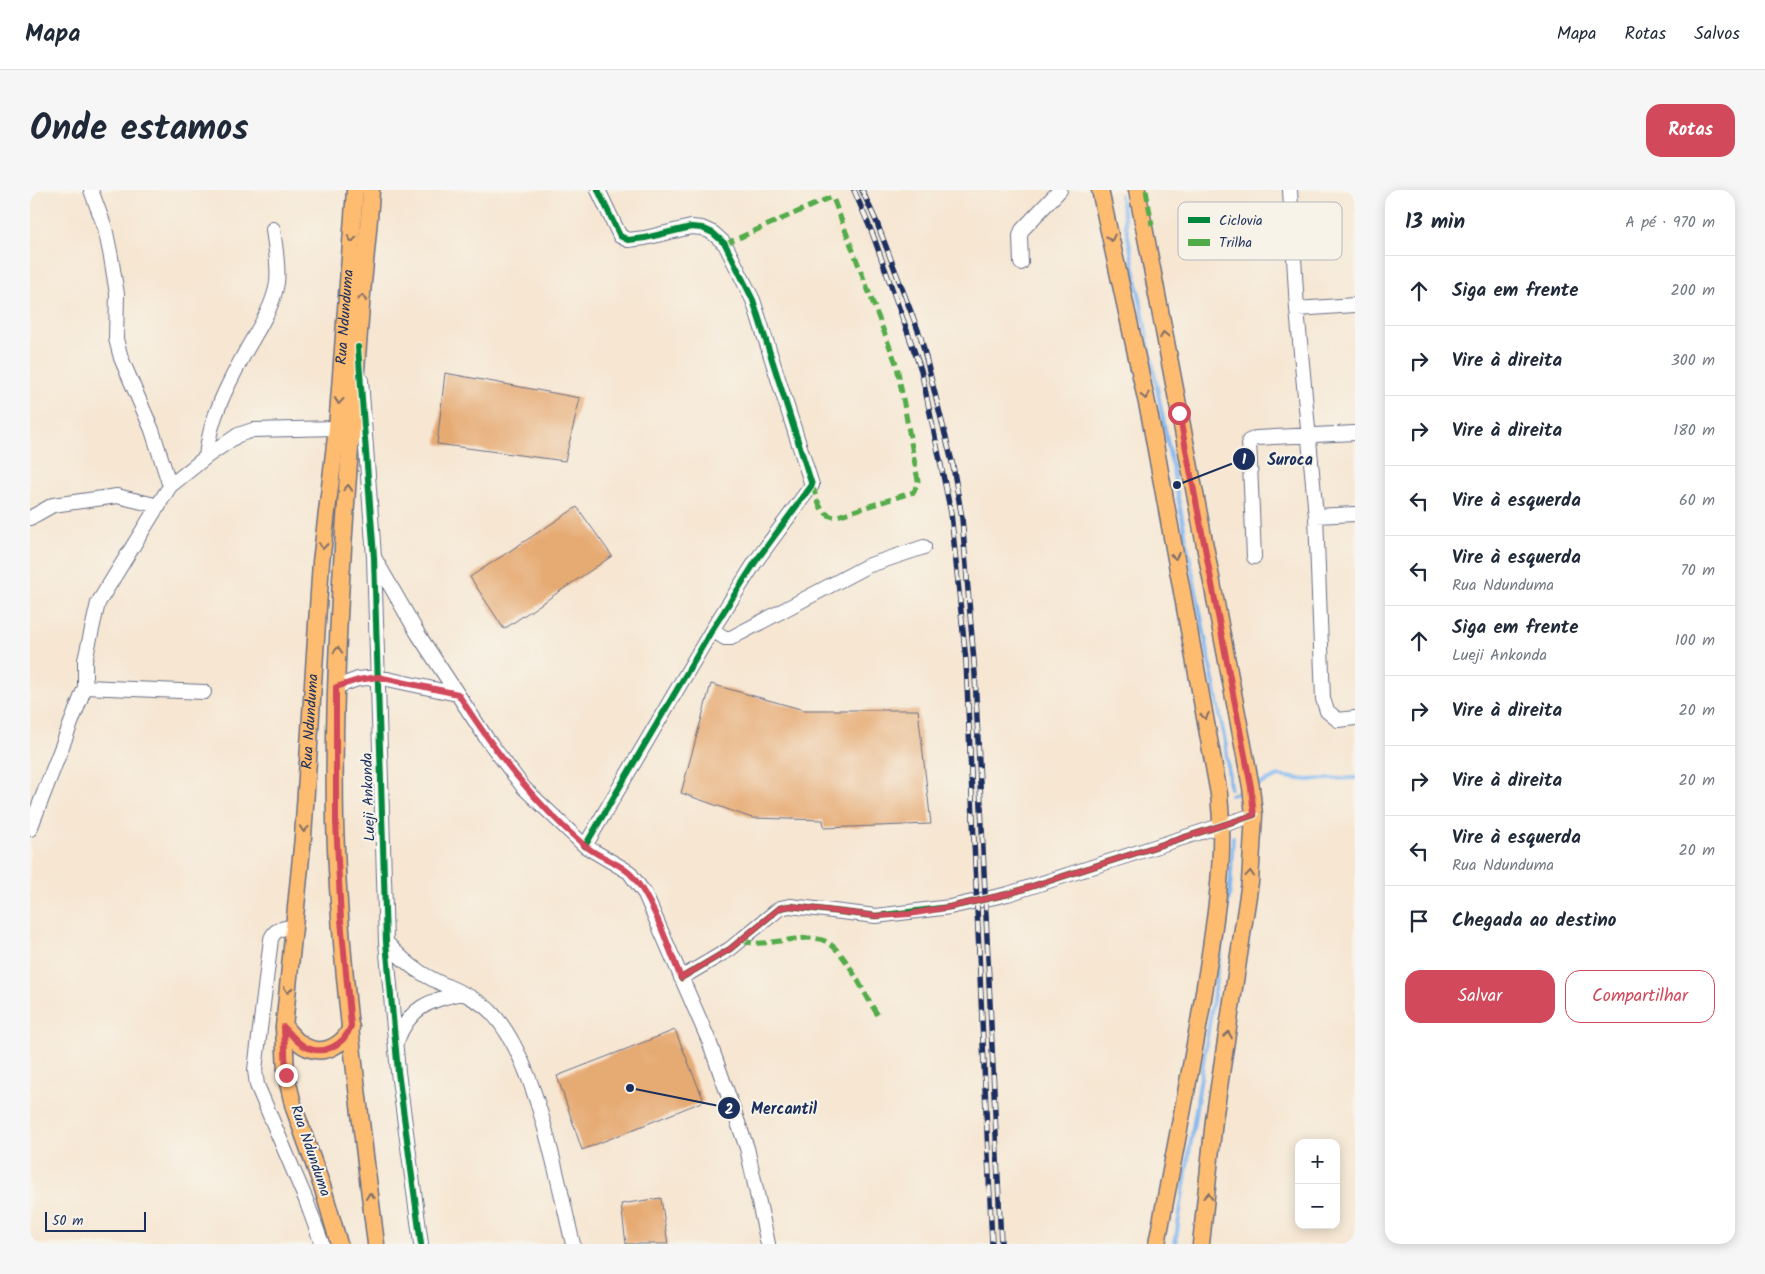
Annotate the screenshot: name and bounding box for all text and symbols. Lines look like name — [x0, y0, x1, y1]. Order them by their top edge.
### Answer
text: Mapa — [25, 15, 81, 54]
text: Mapa — [1557, 20, 1596, 49]
text: Rotas — [1624, 20, 1666, 49]
text: Salvos — [1694, 20, 1740, 49]
text: Onde estamos — [30, 102, 249, 158]
button: Rotas — [1646, 104, 1735, 157]
legend — [1178, 202, 1342, 260]
text: 13 min — [1405, 206, 1465, 239]
text: Ciclovia — [1219, 210, 1263, 232]
text: A pé · 970 m — [1625, 210, 1715, 235]
text: Trilha — [1219, 232, 1252, 254]
one-way arrow — [1105, 233, 1115, 242]
one-way arrow — [346, 235, 357, 243]
street label: Rua Ndunduma — [330, 269, 361, 366]
text: Siga em frente — [1452, 276, 1579, 306]
icon: ahead — [1405, 277, 1433, 305]
text: 200 m — [1671, 278, 1715, 303]
one-way arrow — [356, 294, 367, 302]
one-way arrow — [1159, 330, 1170, 339]
text: Vire à direita — [1452, 346, 1562, 376]
icon: right — [1405, 347, 1433, 375]
text: 300 m — [1671, 348, 1715, 373]
one-way arrow — [1139, 392, 1150, 401]
one-way arrow — [334, 397, 345, 405]
route start — [1168, 402, 1191, 425]
text: Vire à direita — [1452, 416, 1562, 446]
icon: right — [1405, 417, 1433, 445]
text: 180 m — [1673, 418, 1715, 443]
callout: Suroca — [1232, 444, 1322, 475]
text: 1 — [1242, 448, 1247, 472]
text: Suroca — [1267, 448, 1313, 473]
one-way arrow — [343, 484, 354, 492]
text: Vire à esquerda — [1452, 486, 1581, 516]
icon: left — [1405, 487, 1433, 515]
text: 60 m — [1679, 488, 1715, 513]
one-way arrow — [318, 542, 329, 550]
text: Vire à esquerda — [1452, 543, 1581, 573]
one-way arrow — [1170, 552, 1180, 560]
icon: left — [1405, 557, 1433, 585]
text: 70 m — [1680, 558, 1715, 583]
text: Rua Ndunduma — [1452, 573, 1554, 598]
text: Siga em frente — [1452, 613, 1579, 643]
icon: ahead — [1405, 627, 1433, 655]
text: 100 m — [1675, 628, 1715, 653]
text: Lueji Ankonda — [1452, 643, 1547, 668]
one-way arrow — [333, 646, 344, 654]
street label: Rua Ndunduma — [295, 673, 326, 770]
text: Vire à direita — [1452, 696, 1562, 726]
icon: right — [1405, 697, 1433, 725]
text: 20 m — [1679, 698, 1715, 723]
one-way arrow — [1199, 711, 1209, 720]
street label: Lueji Ankonda — [355, 752, 383, 842]
text: Vire à direita — [1452, 766, 1562, 796]
icon: right — [1405, 767, 1433, 795]
text: 20 m — [1679, 768, 1715, 793]
text: Vire à esquerda — [1452, 823, 1581, 853]
one-way arrow — [299, 825, 310, 833]
icon: left — [1405, 837, 1433, 865]
text: 20 m — [1679, 838, 1715, 863]
text: Rua Ndunduma — [1452, 853, 1554, 878]
one-way arrow — [1245, 869, 1256, 877]
text: Chegada ao destino — [1452, 906, 1617, 936]
icon: arrive — [1405, 907, 1433, 935]
button: Salvar — [1405, 970, 1555, 1023]
button: Compartilhar — [1565, 970, 1715, 1023]
one-way arrow — [283, 987, 294, 995]
one-way arrow — [1222, 1030, 1233, 1038]
route end — [275, 1064, 298, 1087]
callout: Mercantil — [716, 1093, 827, 1124]
text: Mercantil — [751, 1097, 818, 1122]
text: 2 — [725, 1098, 734, 1122]
street label: Rua Ndunduma — [283, 1102, 337, 1200]
map controls — [1295, 1139, 1340, 1229]
button: + — [1295, 1139, 1340, 1184]
button: − — [1295, 1184, 1340, 1229]
one-way arrow — [365, 1191, 376, 1199]
one-way arrow — [1202, 1191, 1213, 1199]
scale bar — [45, 1209, 146, 1232]
text: 50 m — [52, 1210, 83, 1232]

